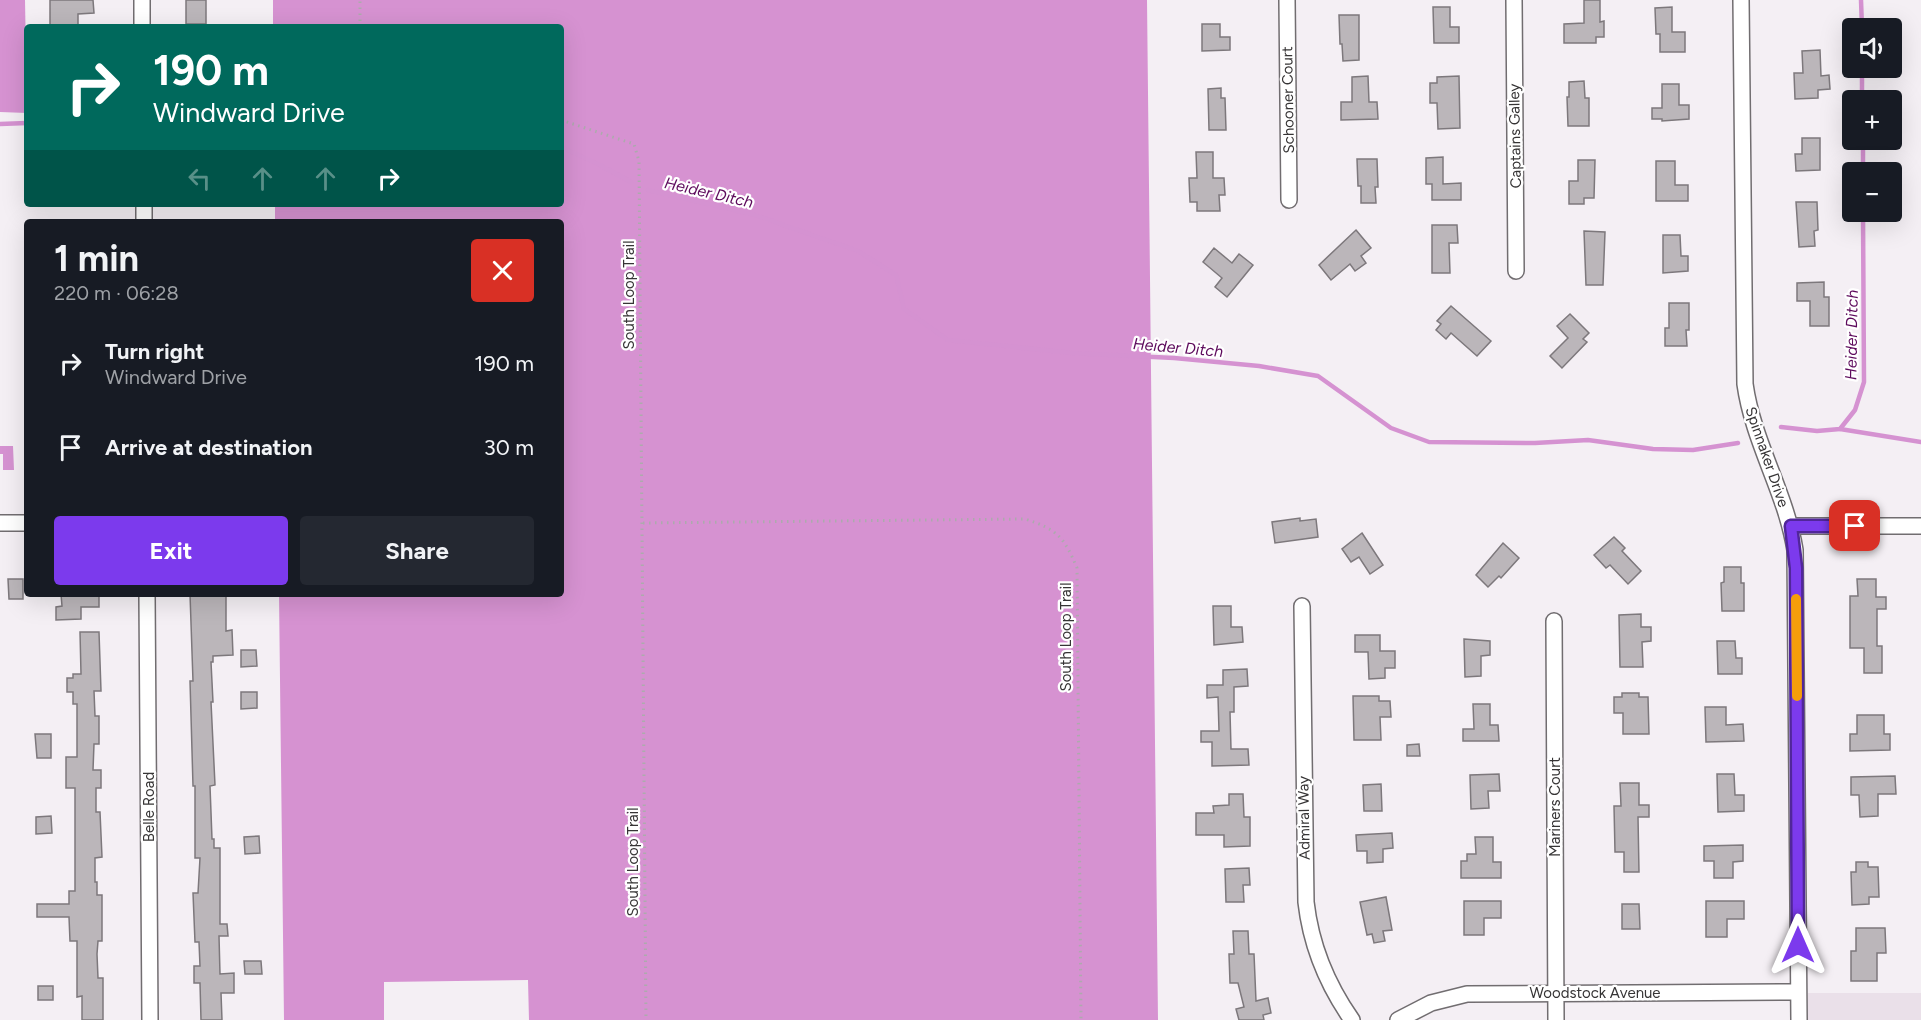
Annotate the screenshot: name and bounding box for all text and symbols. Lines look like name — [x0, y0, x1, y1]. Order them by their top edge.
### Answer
map controls — [1842, 18, 1902, 222]
button: sound — [1842, 18, 1902, 78]
text: 190 m — [153, 45, 269, 96]
street label: Schooner Court — [1278, 46, 1298, 154]
icon: right — [54, 48, 132, 126]
street label: Captains Galley — [1505, 83, 1525, 189]
button: + — [1842, 90, 1902, 150]
text: Windward Drive — [153, 96, 345, 129]
icon: left — [183, 162, 216, 195]
icon: ahead — [246, 162, 279, 195]
icon: ahead — [309, 162, 342, 195]
icon: right — [372, 162, 405, 195]
button: − — [1842, 162, 1902, 222]
water label: Heider Ditch — [663, 173, 755, 212]
text: 1 min — [54, 237, 139, 280]
button: close — [471, 239, 534, 302]
street label: South Loop Trail — [620, 241, 638, 349]
text: 220 m · 06:28 — [54, 281, 179, 305]
water label: Heider Ditch — [1841, 290, 1862, 380]
water label: Heider Ditch — [1132, 334, 1224, 361]
text: Turn right — [105, 338, 204, 365]
icon: right — [54, 347, 87, 380]
text: 190 m — [474, 350, 534, 377]
text: Windward Drive — [105, 365, 247, 389]
street label: Spinnaker Drive — [1741, 405, 1793, 509]
icon: arrive — [54, 431, 87, 464]
text: Arrive at destination — [105, 434, 313, 461]
text: 30 m — [484, 434, 534, 461]
pin — [1829, 500, 1880, 551]
icon: arrive — [1838, 509, 1871, 542]
button: Exit — [54, 516, 288, 585]
button: Share — [300, 516, 534, 585]
street label: South Loop Trail — [1057, 583, 1075, 691]
street label: Mariners Court — [1546, 757, 1564, 857]
street label: Belle Road — [140, 772, 158, 842]
street label: Admiral Way — [1294, 776, 1314, 860]
street label: South Loop Trail — [624, 808, 642, 916]
position arrow — [1766, 913, 1830, 977]
street label: Woodstock Avenue — [1529, 984, 1661, 1002]

